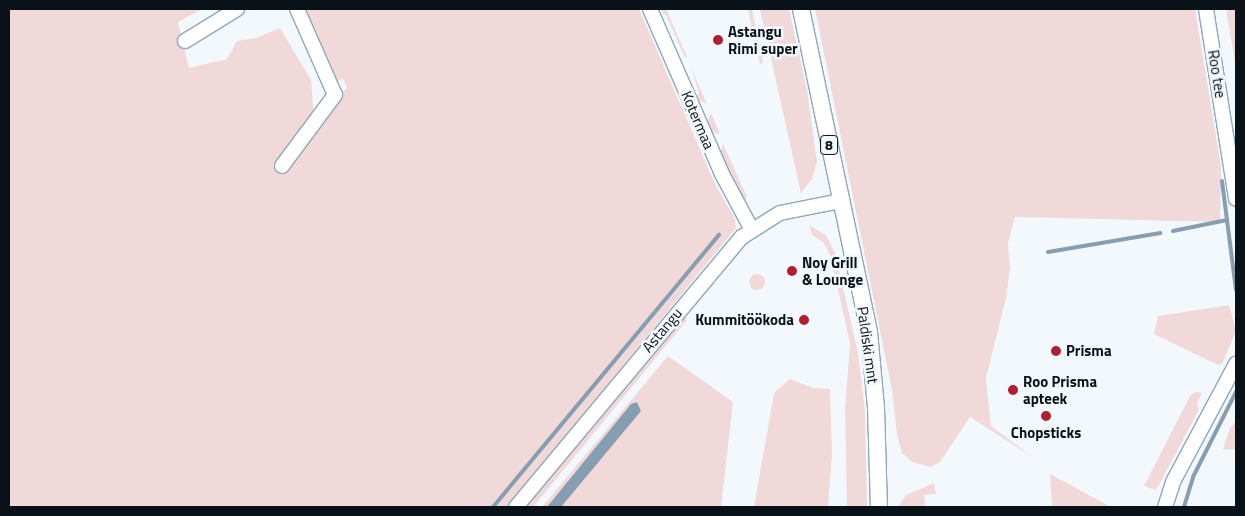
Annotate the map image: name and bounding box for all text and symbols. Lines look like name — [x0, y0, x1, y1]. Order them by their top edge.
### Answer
place label: Astangu Rimi super — [728, 22, 798, 57]
marker: Astangu Rimi super — [712, 34, 724, 46]
street label: Roo tee — [1204, 49, 1230, 99]
street label: Kotermaa — [678, 88, 718, 152]
road number: 8 — [819, 134, 839, 156]
place label: Noy Grill & Lounge — [802, 253, 863, 288]
marker: Noy Grill & Lounge — [786, 265, 798, 277]
street label: Astangu — [638, 304, 686, 356]
street label: Paldiski mnt — [854, 305, 882, 385]
place label: Kummitöökoda — [695, 311, 794, 329]
marker: Kummitöökoda — [798, 314, 810, 326]
place label: Prisma — [1066, 342, 1112, 360]
marker: Prisma — [1050, 345, 1062, 357]
place label: Roo Prisma apteek — [1023, 372, 1097, 407]
marker: Roo Prisma apteek — [1007, 384, 1019, 396]
marker: Chopsticks — [1040, 410, 1052, 422]
place label: Chopsticks — [1011, 424, 1081, 442]

